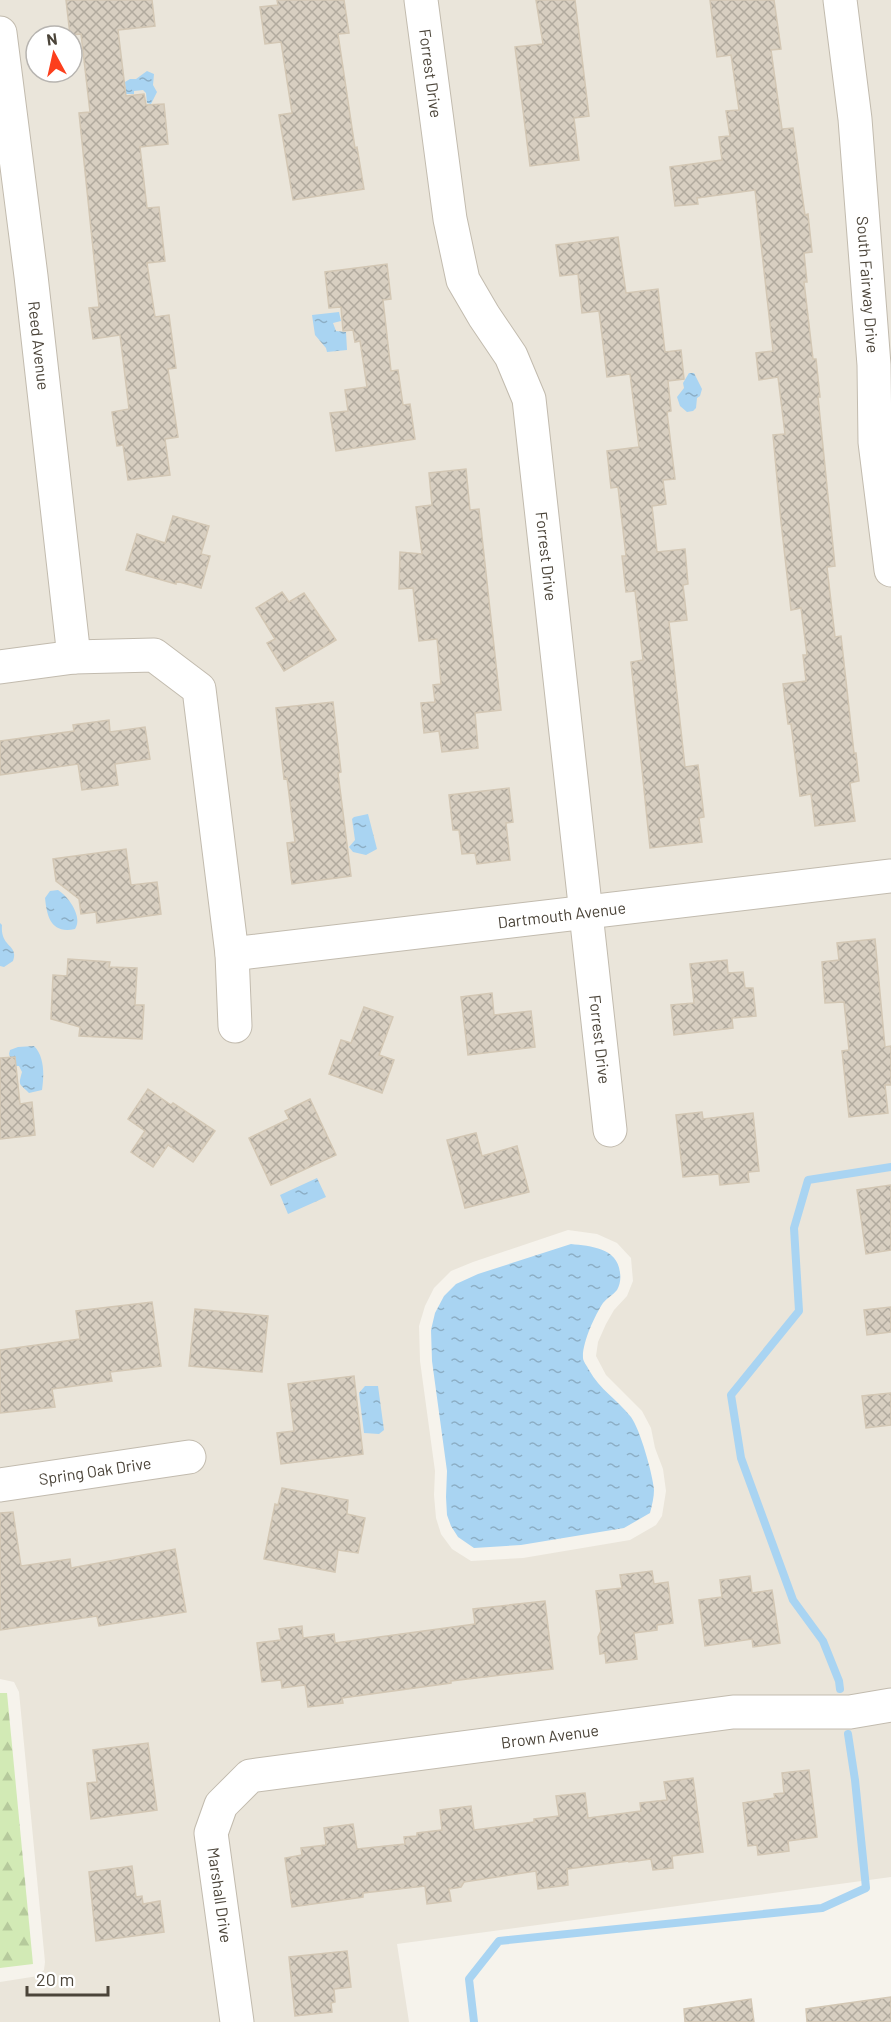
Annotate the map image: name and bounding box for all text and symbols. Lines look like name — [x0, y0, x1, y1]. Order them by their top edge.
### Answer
north arrow — [24, 24, 84, 84]
street label: Forrest Drive — [416, 28, 447, 119]
text: N — [45, 29, 58, 49]
street label: South Fairway Drive — [854, 215, 883, 354]
street label: Reed Avenue — [25, 300, 54, 391]
street label: Forrest Drive — [533, 511, 561, 602]
street label: Dartmouth Avenue — [497, 897, 627, 931]
street label: Forrest Drive — [586, 994, 615, 1085]
street label: Spring Oak Drive — [37, 1453, 152, 1488]
street label: Brown Avenue — [500, 1720, 600, 1752]
street label: Marshall Drive — [204, 1846, 237, 1944]
scale bar — [27, 1959, 108, 1997]
text: 20 m — [36, 1968, 74, 1990]

